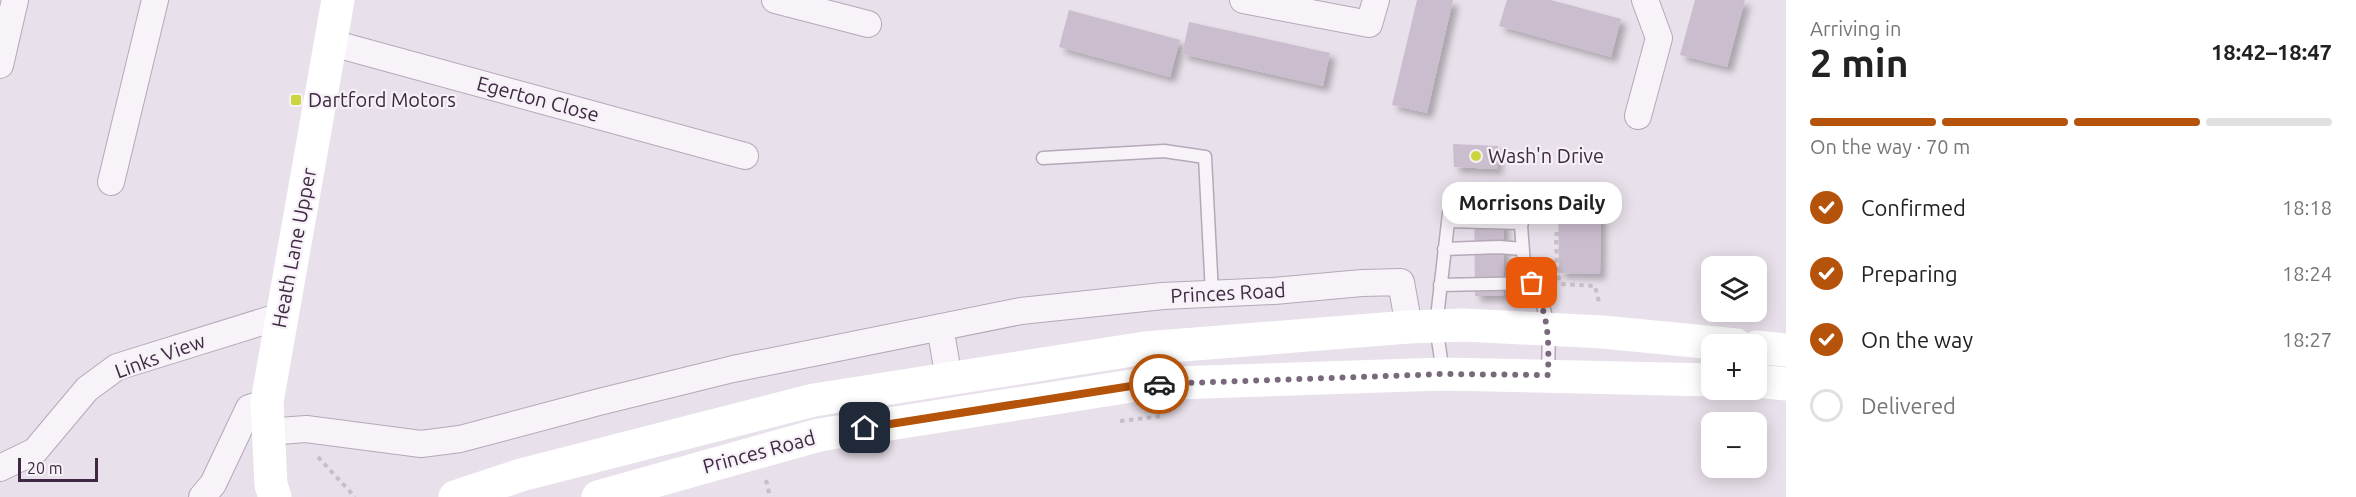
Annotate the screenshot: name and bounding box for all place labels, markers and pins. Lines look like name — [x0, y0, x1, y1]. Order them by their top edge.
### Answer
place label: Dartford Motors — [308, 88, 456, 111]
marker: Dartford Motors — [289, 93, 303, 107]
place label: Wash'n Drive — [1488, 144, 1604, 167]
marker: Wash'n Drive — [1469, 149, 1483, 163]
callout: Morrisons Daily — [1442, 181, 1622, 223]
pin — [1506, 257, 1557, 308]
pin — [839, 402, 890, 453]

